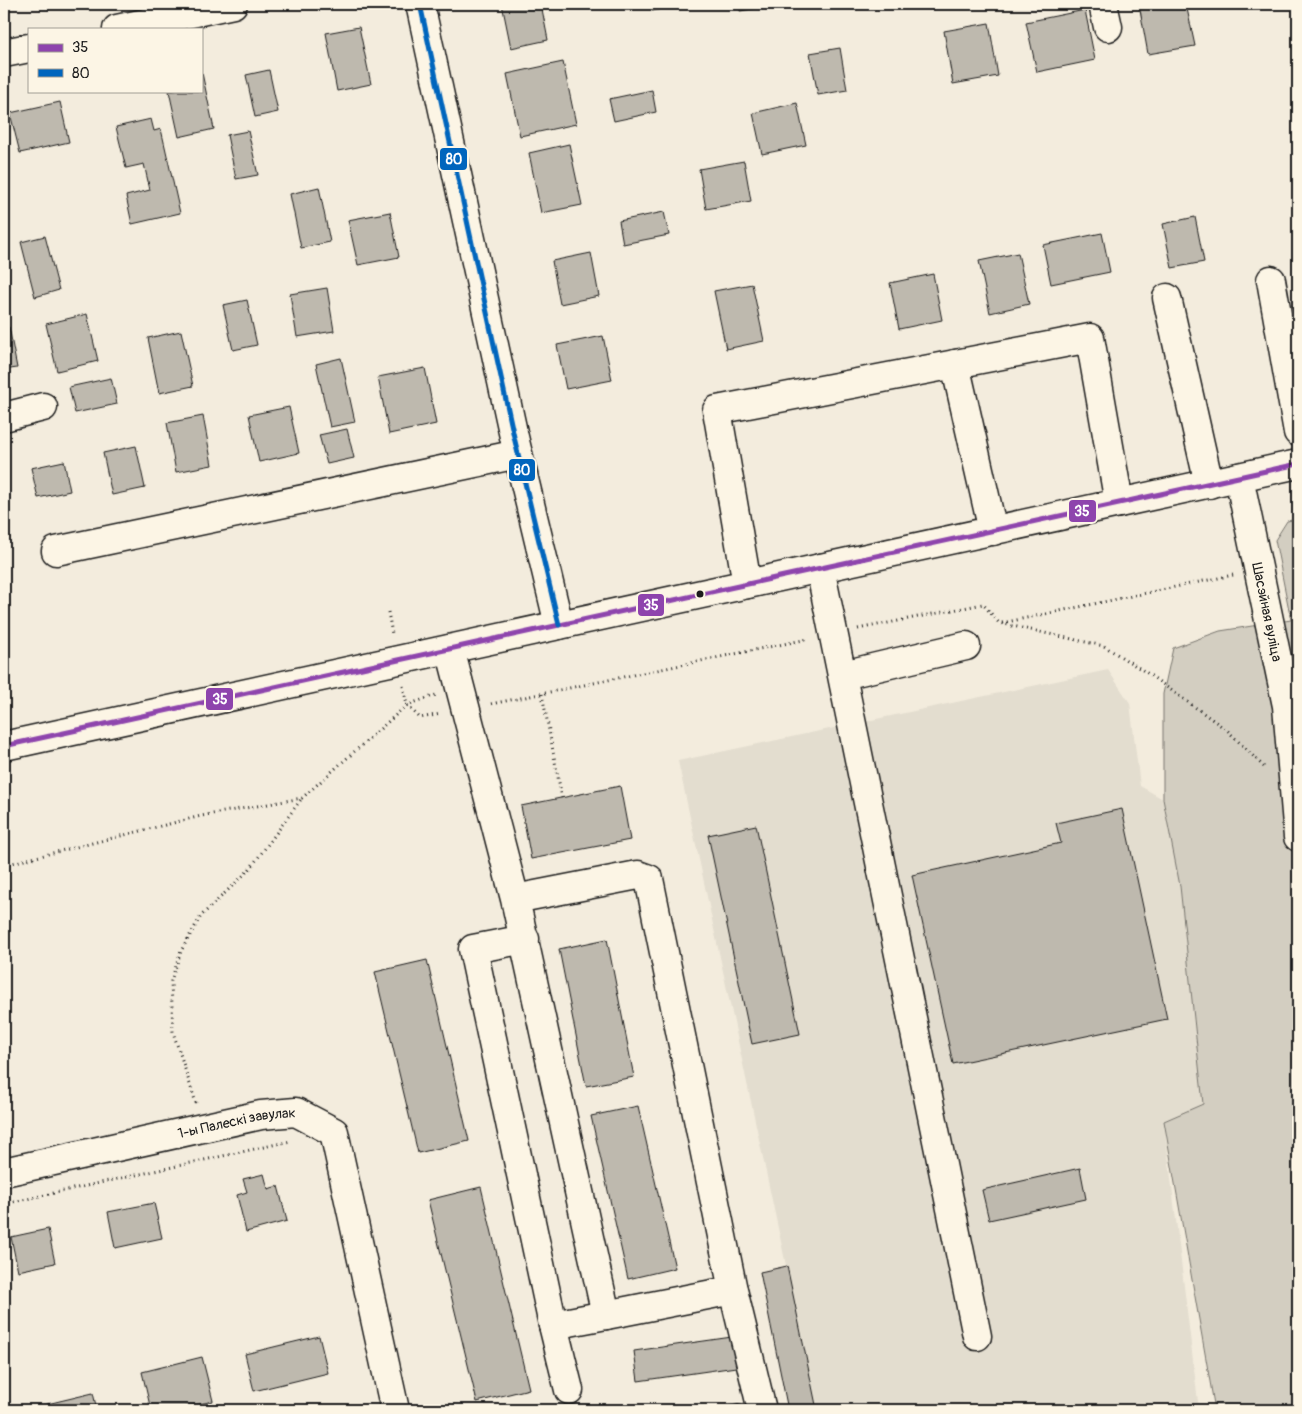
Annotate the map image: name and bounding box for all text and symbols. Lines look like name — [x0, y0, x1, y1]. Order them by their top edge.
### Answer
legend — [28, 28, 202, 92]
text: 35 — [72, 38, 89, 57]
text: 80 — [72, 64, 90, 83]
line badge: 80 — [439, 147, 468, 171]
text: 80 — [446, 151, 463, 168]
line badge: 80 — [508, 458, 536, 482]
text: 80 — [514, 462, 531, 479]
line badge: 35 — [1068, 499, 1097, 523]
text: 35 — [1074, 503, 1090, 520]
street label: Шасэйная вуліца — [1248, 561, 1285, 663]
unlabelled marker — [695, 589, 705, 599]
line badge: 35 — [637, 593, 665, 617]
text: 35 — [643, 597, 659, 614]
line badge: 35 — [205, 687, 234, 711]
text: 35 — [212, 691, 228, 708]
street label: 1-ы Палескі завулак — [176, 1104, 296, 1142]

